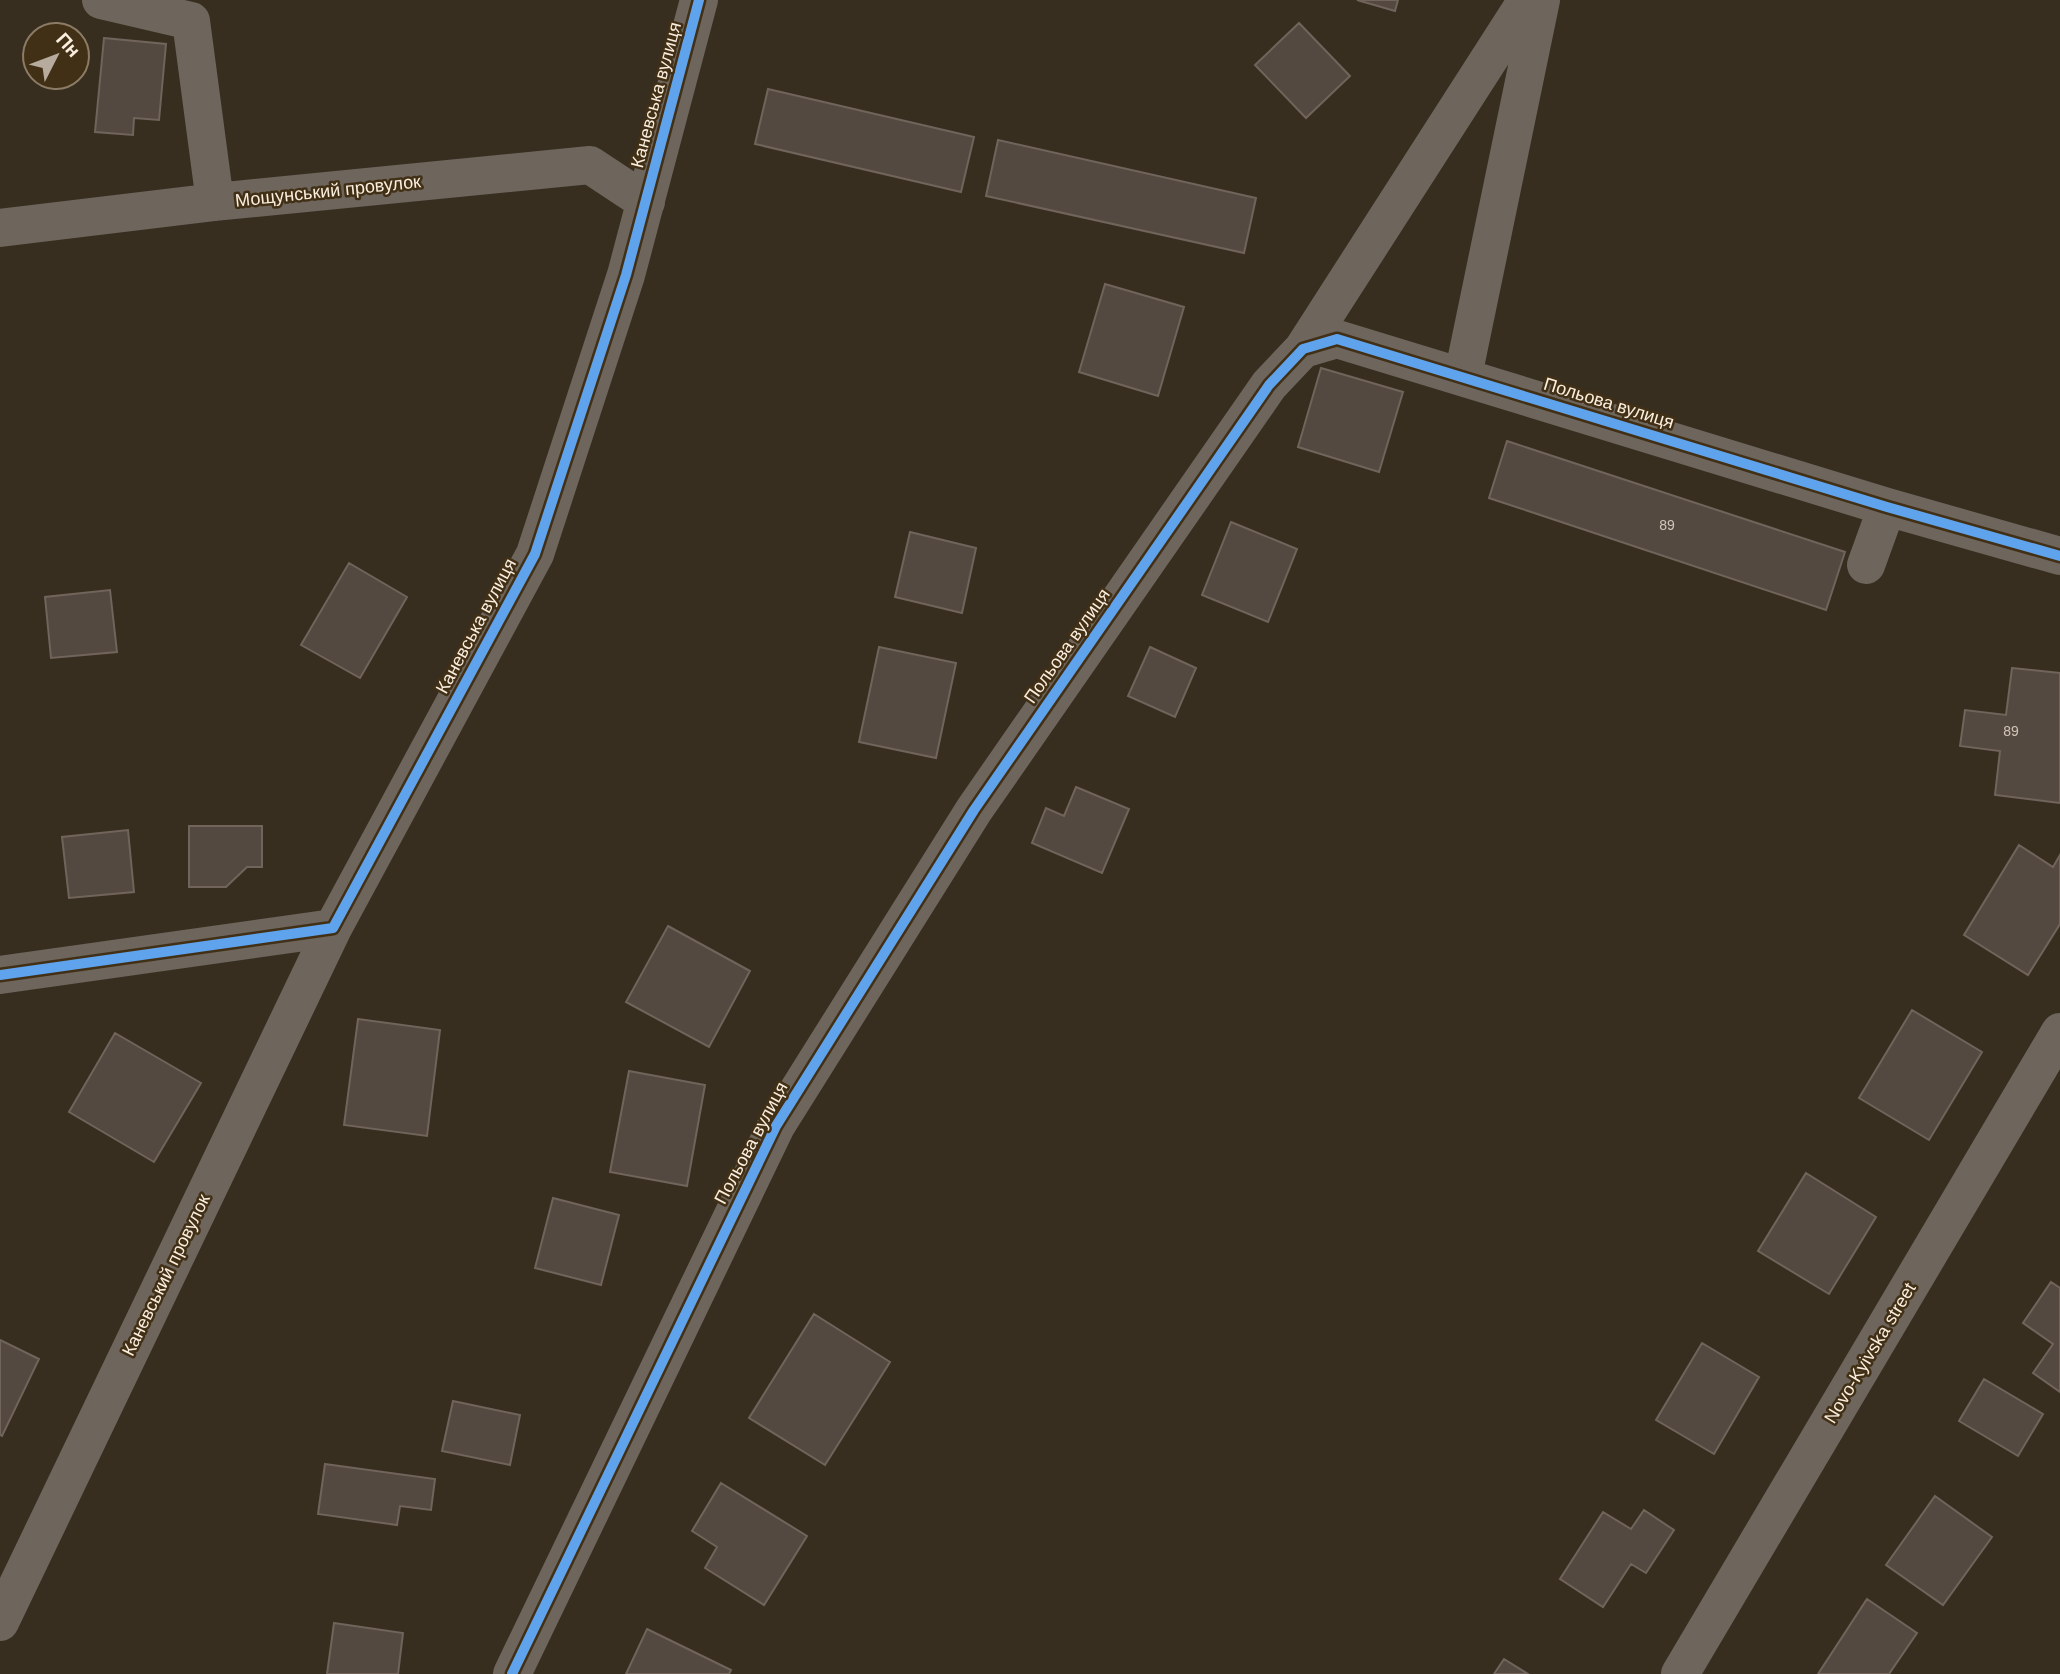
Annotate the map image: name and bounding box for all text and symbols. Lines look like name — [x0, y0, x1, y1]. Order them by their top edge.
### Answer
street label: Каневська вулиця — [627, 20, 685, 170]
north arrow — [21, 21, 91, 91]
text: Пн — [52, 29, 84, 61]
street label: Мощунський провулок — [234, 171, 422, 211]
street label: Польова вулиця — [1541, 374, 1677, 432]
house number: 89 — [1659, 517, 1675, 533]
street label: Каневська вулиця — [432, 555, 520, 697]
street label: Польова вулиця — [1020, 585, 1114, 707]
house number: 89 — [2003, 723, 2019, 739]
street label: Польова вулиця — [710, 1079, 792, 1207]
street label: Каневський провулок — [118, 1191, 214, 1359]
street label: Novo-Kyivska street — [1820, 1279, 1920, 1427]

